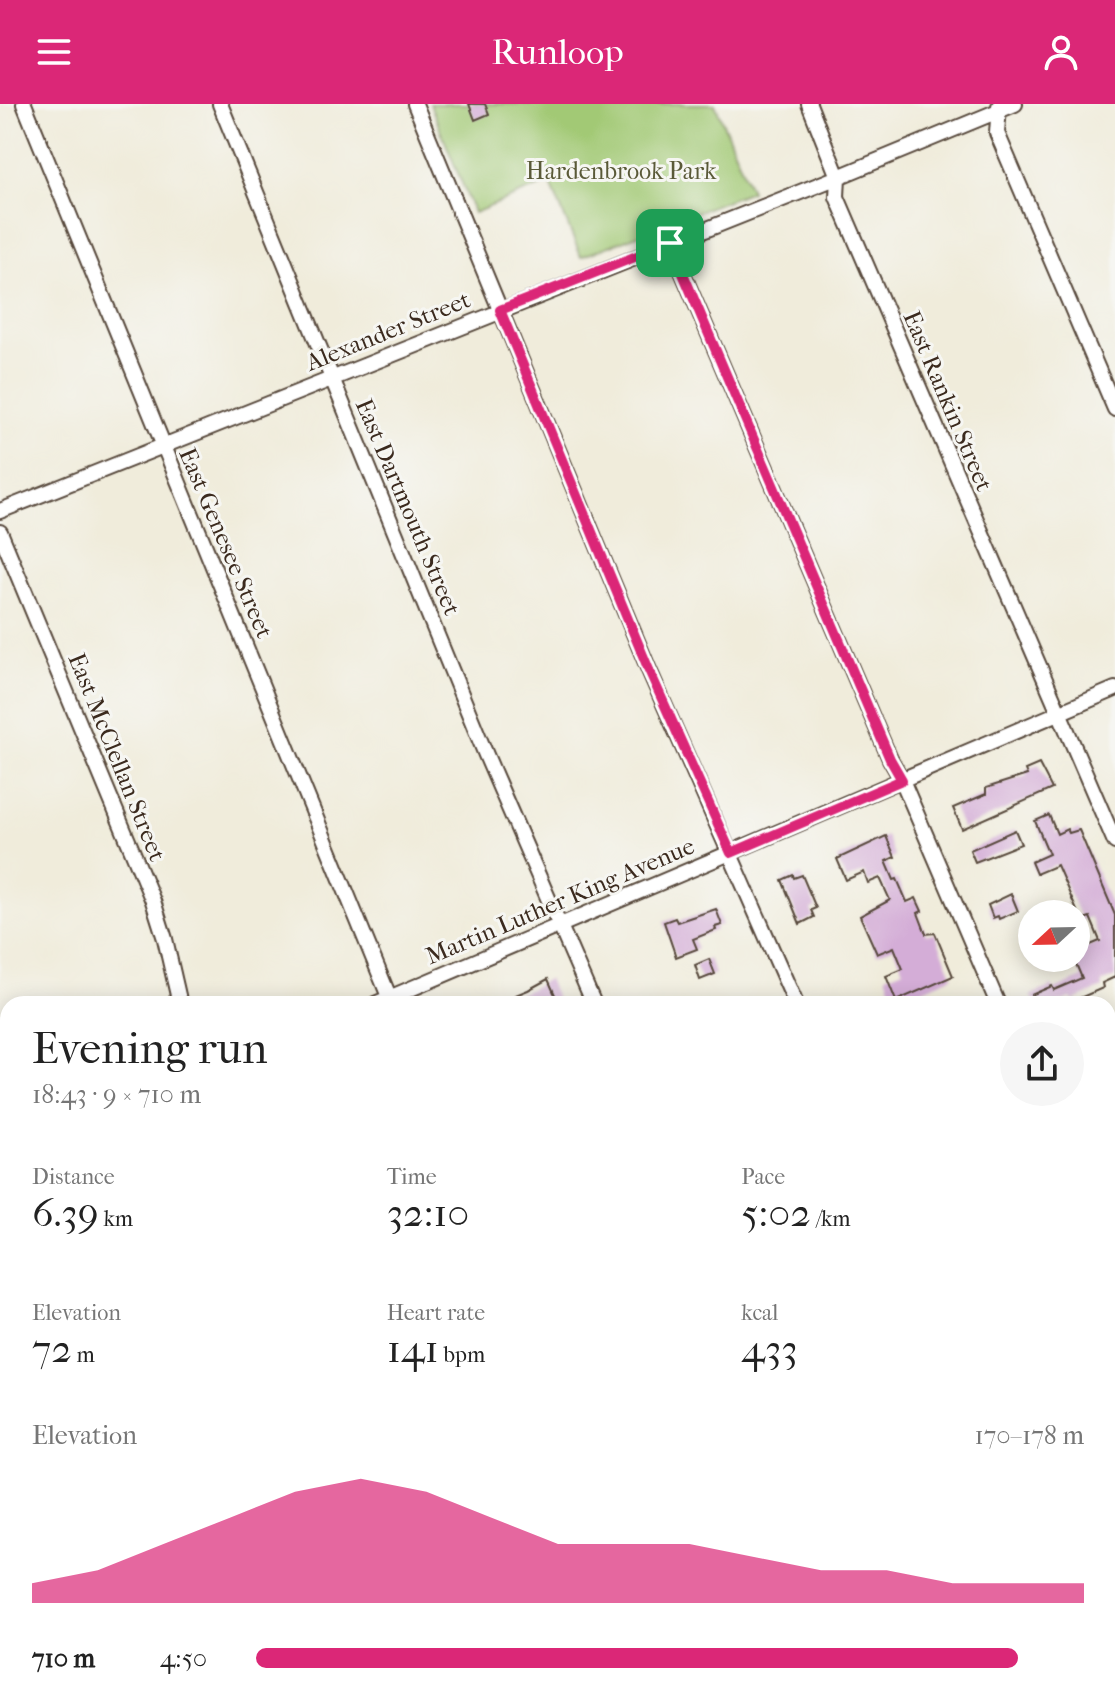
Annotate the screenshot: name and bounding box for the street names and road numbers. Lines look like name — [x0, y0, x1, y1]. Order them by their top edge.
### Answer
street label: Alexander Street — [301, 285, 475, 377]
street label: East Rankin Street — [897, 307, 999, 496]
street label: East Dartmouth Street — [350, 395, 466, 620]
street label: East Genesee Street — [173, 444, 279, 643]
street label: East McClellan Street — [62, 649, 172, 865]
street label: Martin Luther King Avenue — [421, 832, 699, 970]

